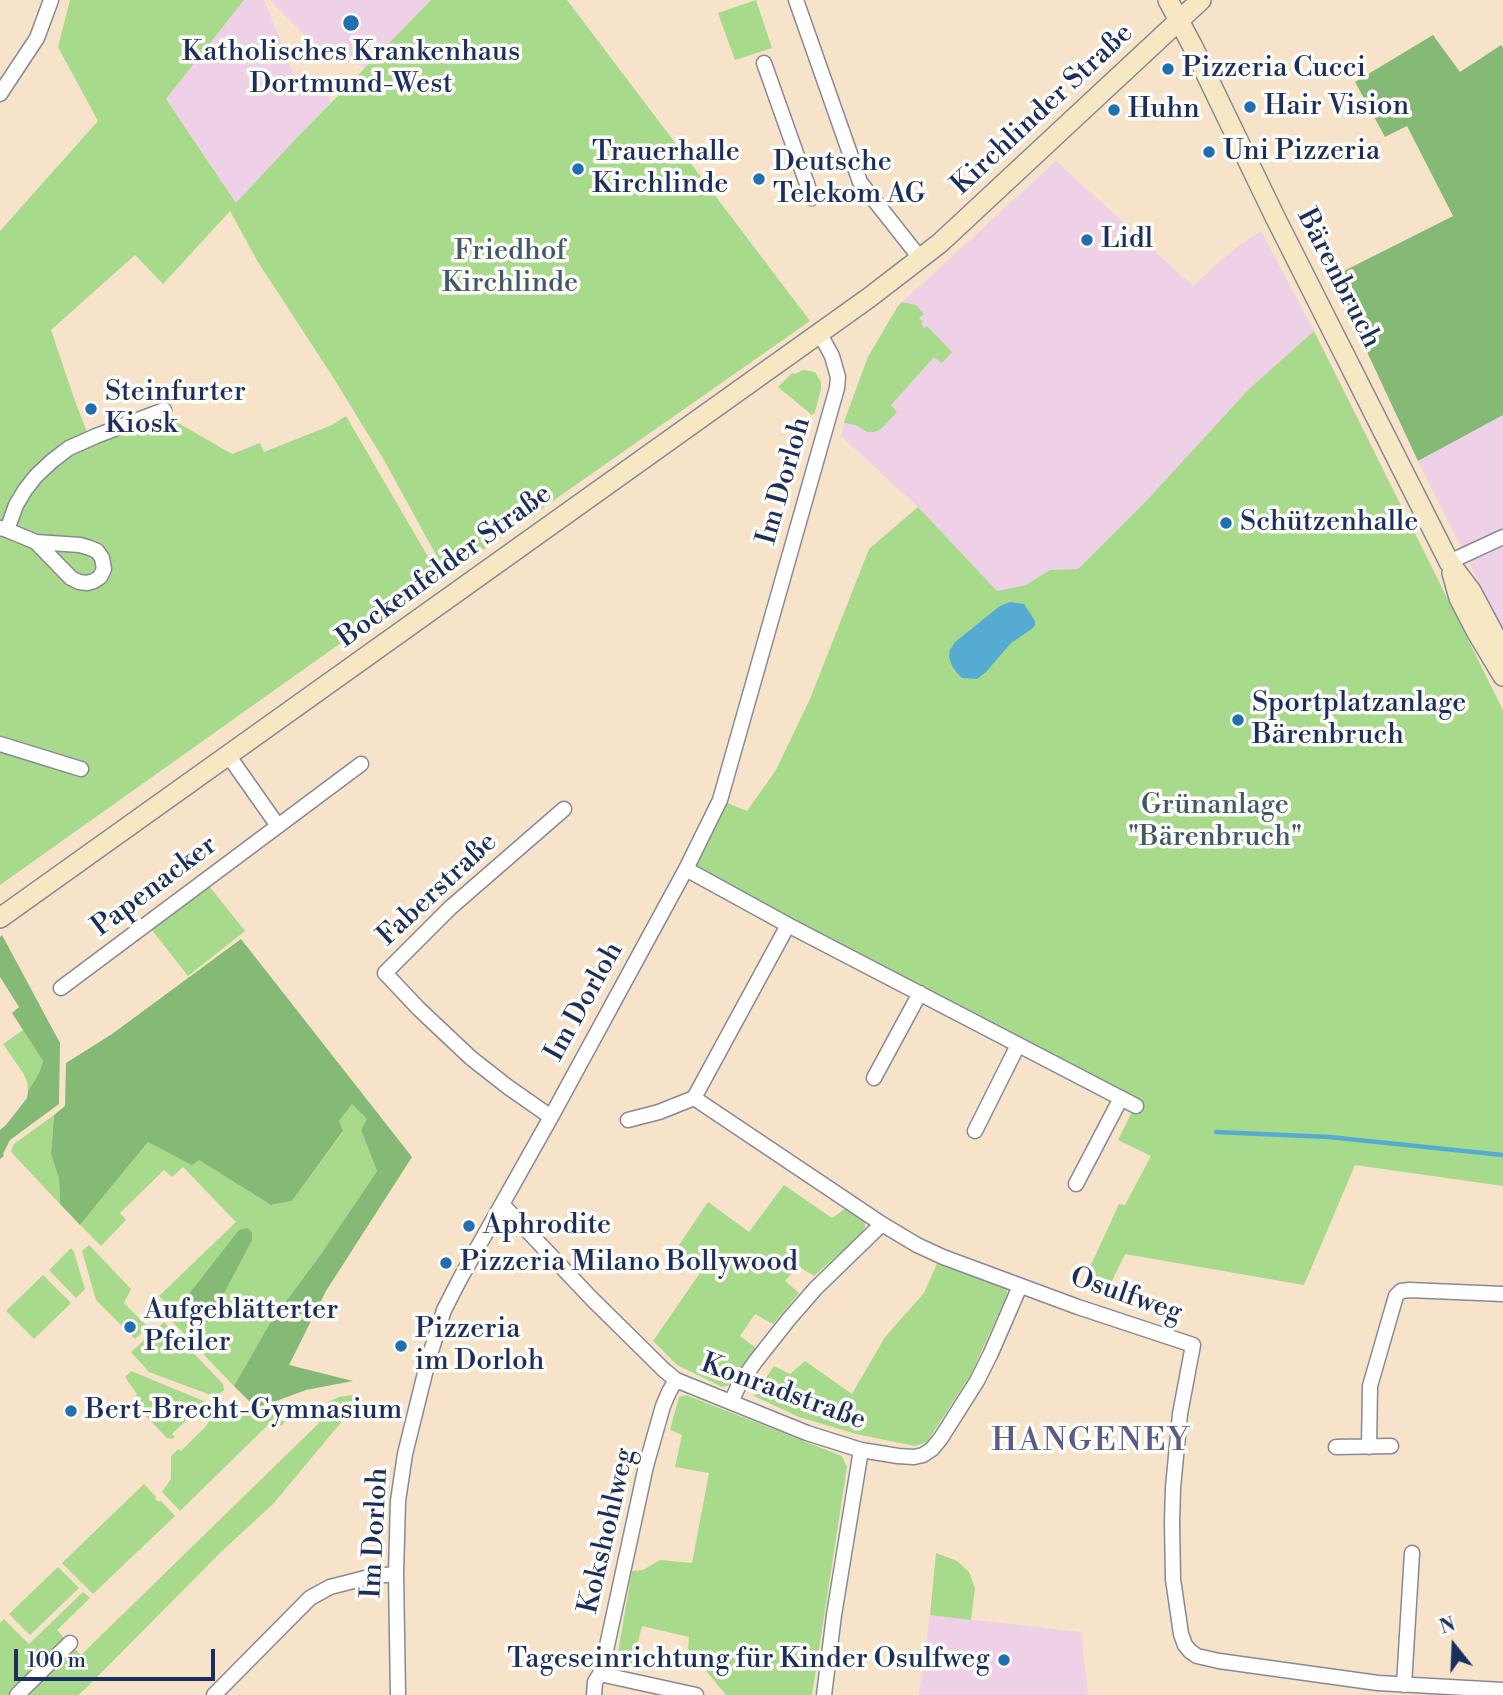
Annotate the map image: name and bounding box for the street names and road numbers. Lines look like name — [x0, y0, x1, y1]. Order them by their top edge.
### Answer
street label: Kirchlinder Straße — [945, 17, 1141, 203]
street label: Bärenbruch — [1289, 204, 1387, 354]
street label: Im Dorloh — [751, 414, 819, 548]
street label: Bockenfelder Straße — [331, 478, 559, 656]
street label: Faberstraße — [371, 826, 505, 954]
street label: Papenacker — [86, 829, 224, 945]
street label: Im Dorloh — [539, 937, 631, 1067]
street label: Osulfweg — [1066, 1261, 1186, 1331]
street label: Konradstraße — [696, 1348, 870, 1438]
street label: Kokshohlweg — [573, 1445, 643, 1617]
street label: Im Dorloh — [356, 1467, 396, 1599]

